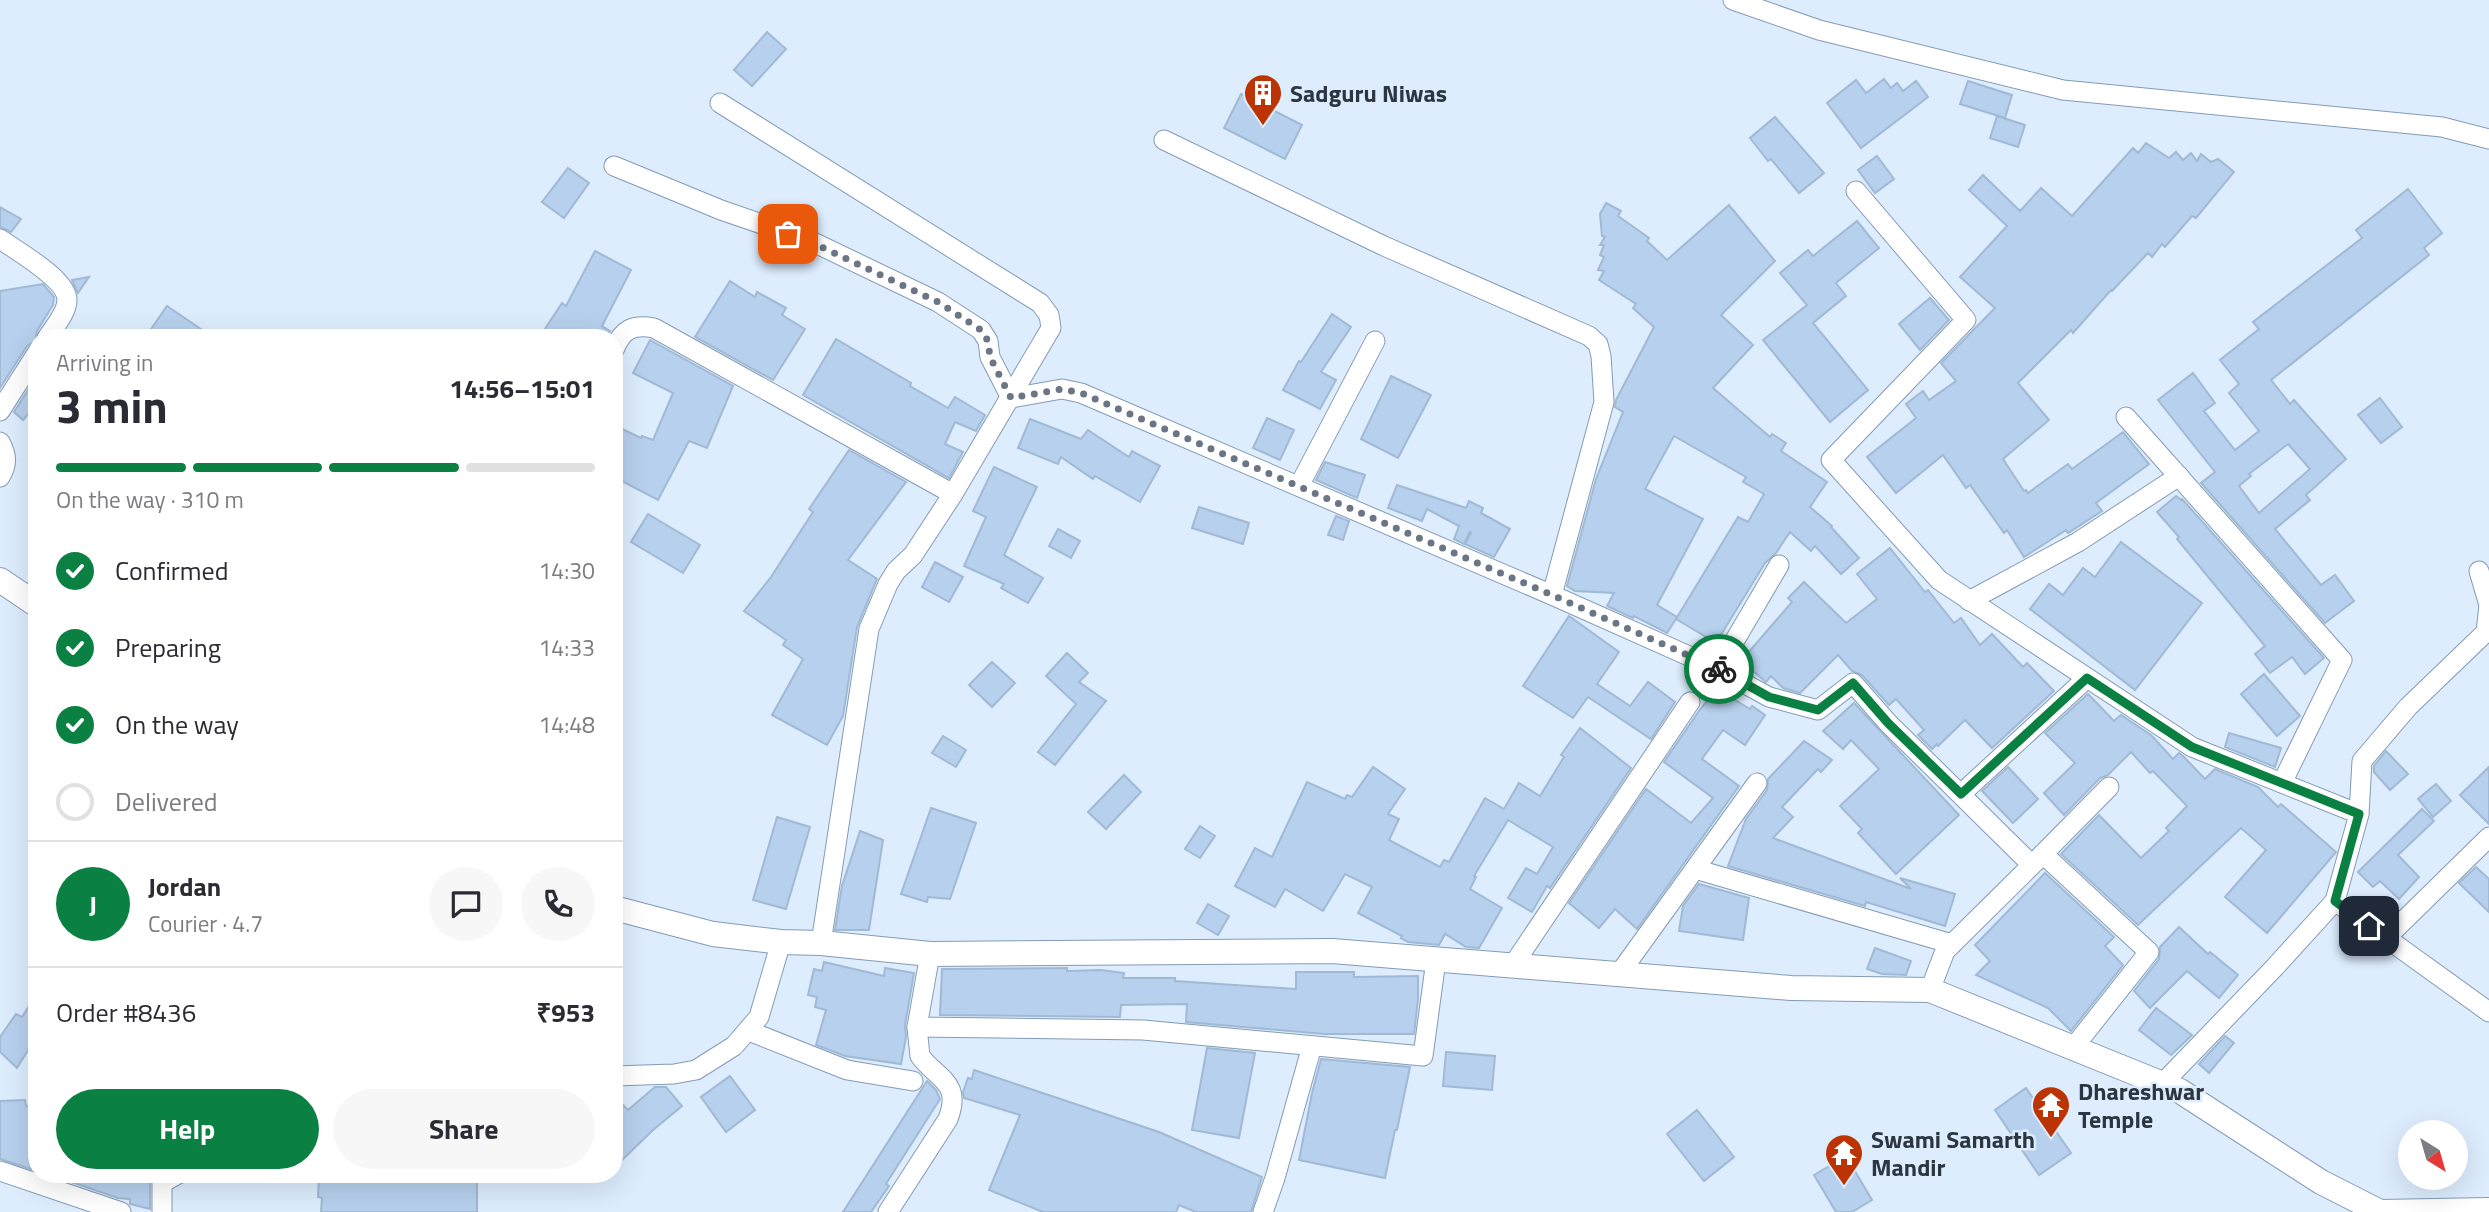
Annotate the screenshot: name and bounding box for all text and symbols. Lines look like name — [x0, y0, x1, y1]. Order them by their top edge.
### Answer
building icon: Sadguru Niwas — [1242, 72, 1284, 127]
place label: Sadguru Niwas — [1290, 75, 1447, 111]
pin — [758, 204, 818, 264]
icon: bag — [769, 215, 807, 253]
text: Arriving in — [56, 345, 153, 380]
text: 14:56–15:01 — [449, 369, 595, 408]
text: 3 min — [56, 371, 168, 441]
text: On the way · 310 m — [56, 482, 244, 517]
text: Confirmed — [115, 551, 229, 590]
icon: check — [56, 552, 94, 590]
text: 14:30 — [538, 553, 595, 588]
text: Preparing — [115, 628, 221, 667]
icon: check — [56, 629, 94, 667]
text: 14:33 — [538, 630, 595, 665]
courier — [1684, 634, 1754, 704]
icon: bike — [1700, 650, 1738, 688]
text: On the way — [115, 705, 239, 744]
icon: check — [56, 706, 94, 744]
text: 14:48 — [538, 707, 595, 742]
text: Delivered — [115, 782, 218, 821]
text: Jordan — [148, 867, 221, 906]
button: chat — [429, 867, 503, 941]
button: phone — [521, 867, 595, 941]
text: J — [89, 885, 97, 924]
pin — [2339, 896, 2399, 956]
text: Courier · 4.7 — [148, 906, 263, 941]
icon: home — [2350, 907, 2388, 945]
text: Order #8436 — [56, 993, 196, 1032]
text: ₹953 — [536, 993, 595, 1032]
place label: Dhareshwar Temple — [2078, 1073, 2204, 1137]
temple icon: Dhareshwar Temple — [2030, 1084, 2072, 1139]
button: Help — [56, 1089, 319, 1169]
button: Share — [333, 1089, 595, 1169]
north arrow — [2398, 1120, 2468, 1190]
map controls — [2398, 1120, 2468, 1190]
place label: Swami Samarth Mandir — [1871, 1121, 2035, 1185]
temple icon: Swami Samarth Mandir — [1823, 1132, 1865, 1187]

